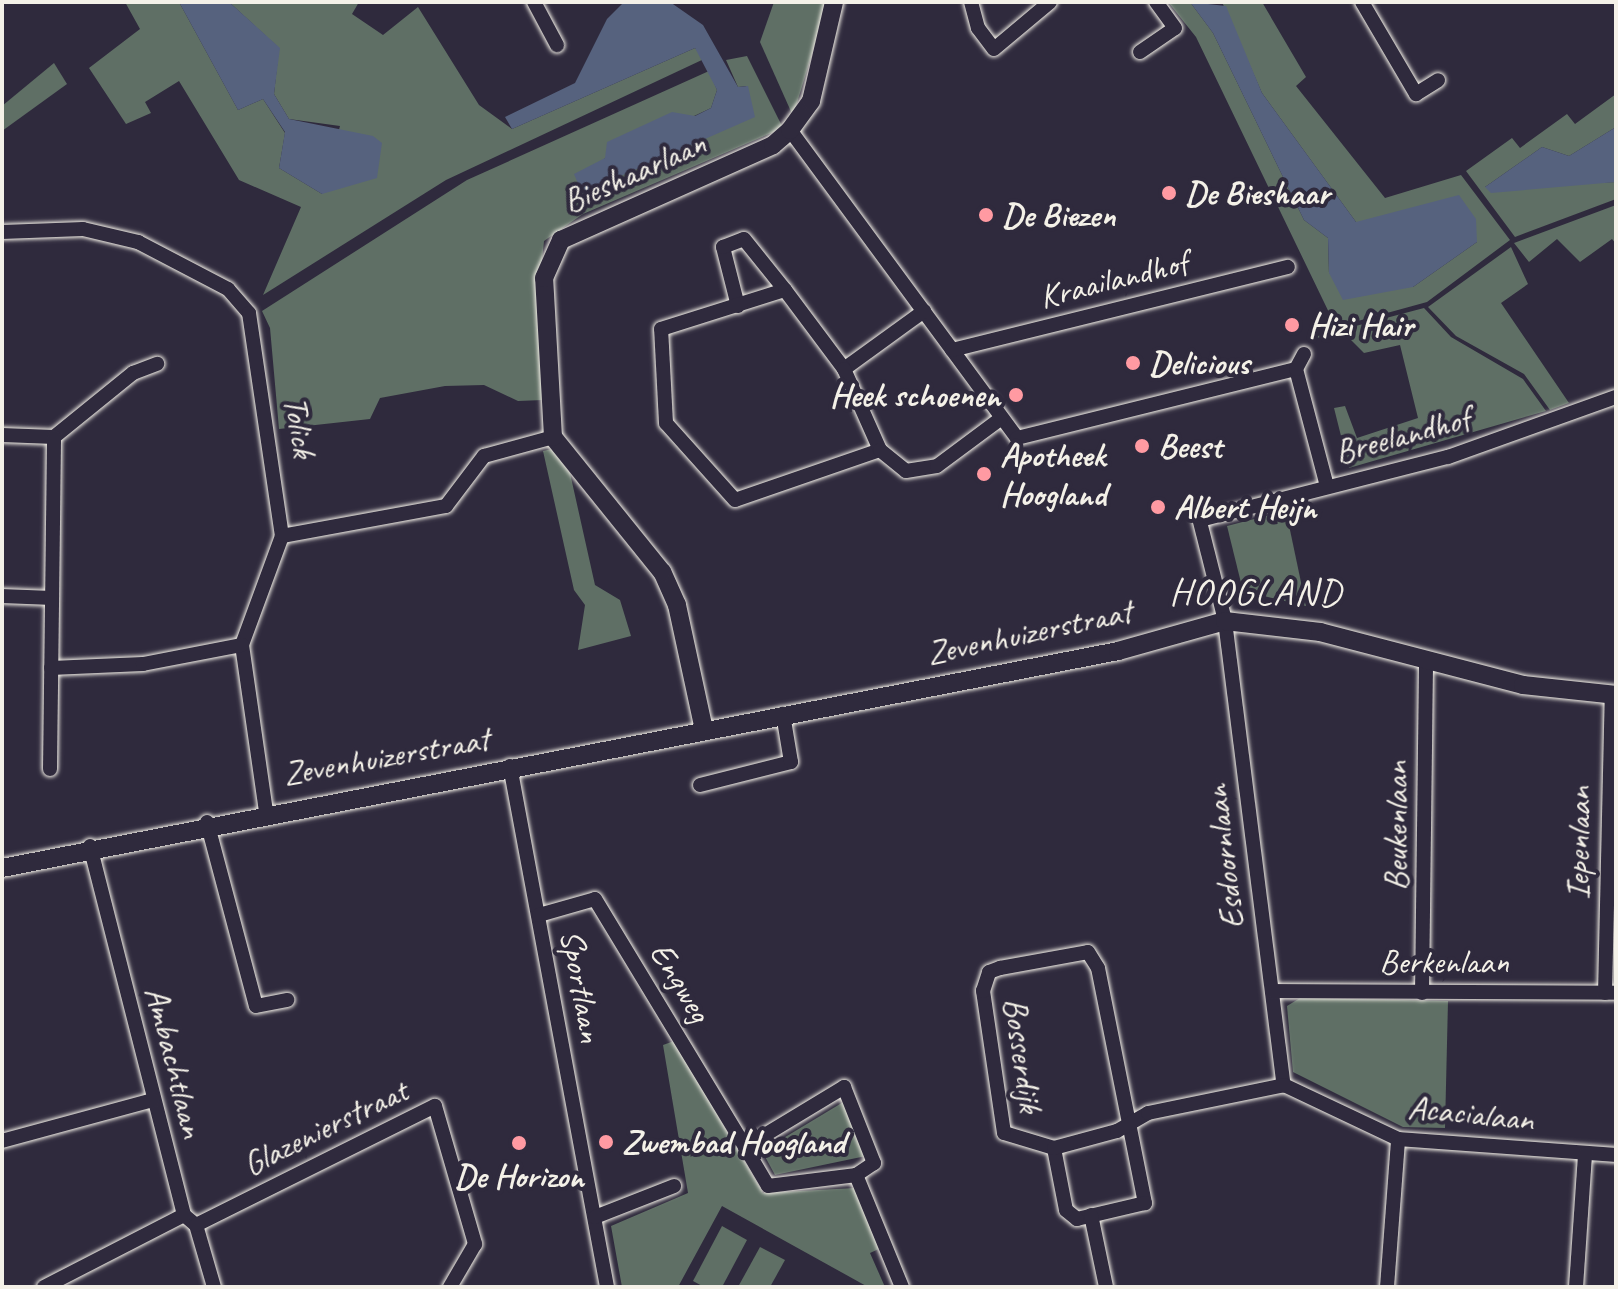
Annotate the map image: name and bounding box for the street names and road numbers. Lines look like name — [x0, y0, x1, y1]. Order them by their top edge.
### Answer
street label: Bieshaarlaan — [556, 122, 712, 222]
street label: Kraailandhof — [1035, 241, 1191, 317]
street label: Tolick — [275, 394, 325, 460]
street label: Breelandhof — [1330, 397, 1474, 473]
street label: Zevenhuizerstraat — [923, 590, 1135, 674]
street label: Zevenhuizerstraat — [280, 718, 492, 794]
street label: Beukenlaan — [1376, 761, 1416, 891]
street label: Esdoornlaan — [1195, 783, 1253, 931]
street label: Iepenlaan — [1557, 786, 1599, 900]
street label: Sportlaan — [552, 927, 612, 1045]
street label: Engweg — [641, 935, 721, 1029]
street label: Berkenlaan — [1379, 942, 1509, 982]
street label: Ambachtlaan — [137, 982, 213, 1142]
street label: Bosserdijk — [995, 995, 1051, 1115]
street label: Glazenierstraat — [236, 1070, 414, 1184]
street label: Acacialaan — [1406, 1086, 1536, 1140]

